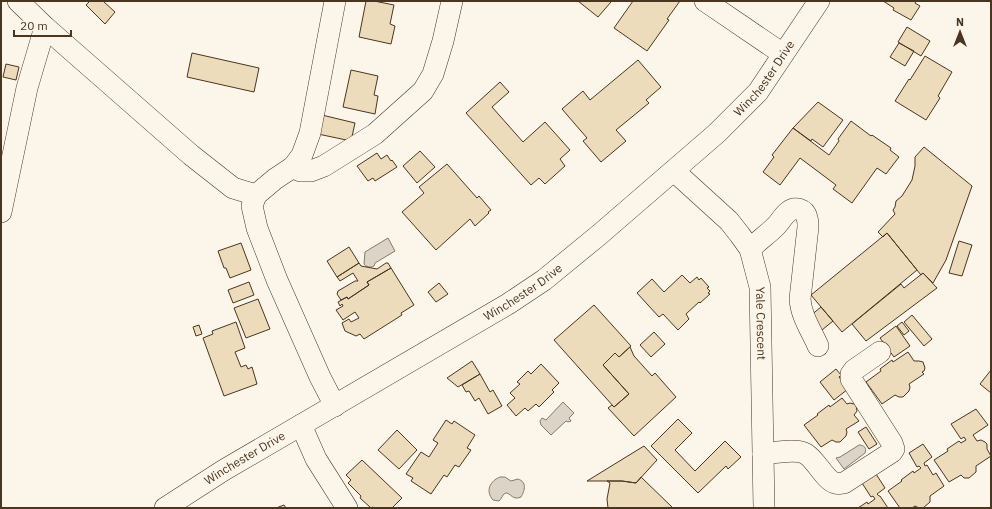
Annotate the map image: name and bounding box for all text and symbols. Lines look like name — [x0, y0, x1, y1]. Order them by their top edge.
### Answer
scale bar — [14, 12, 71, 38]
north arrow — [940, 12, 980, 52]
text: N — [956, 15, 964, 29]
text: 20 m — [20, 18, 48, 33]
street label: Winchester Drive — [730, 37, 798, 119]
street label: Winchester Drive — [481, 260, 565, 324]
street label: Yale Crescent — [753, 286, 769, 360]
street label: Winchester Drive — [201, 428, 288, 488]

